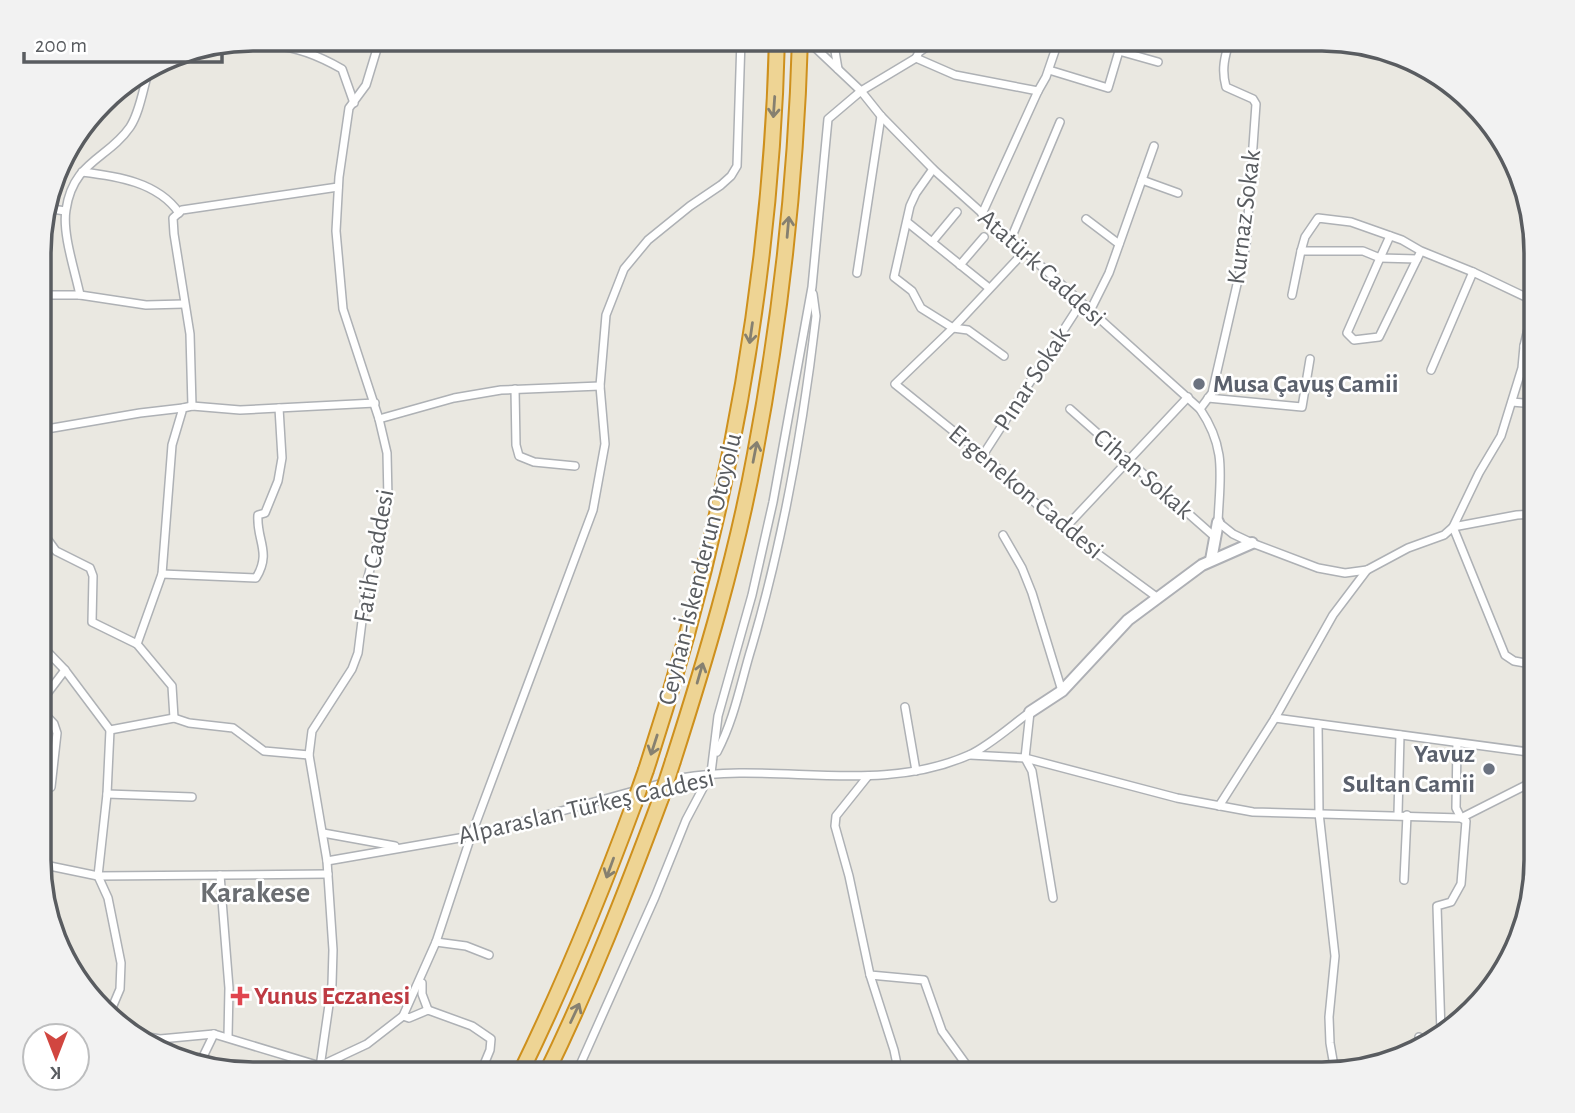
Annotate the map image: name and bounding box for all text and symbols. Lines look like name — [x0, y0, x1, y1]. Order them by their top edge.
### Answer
scale bar — [24, 21, 222, 65]
text: 200 m — [35, 35, 87, 56]
one-way arrow — [767, 95, 780, 118]
street label: Kurnaz Sokak — [1223, 148, 1265, 286]
street label: Atatürk Caddesi — [973, 204, 1111, 332]
one-way arrow — [781, 216, 794, 239]
one-way arrow — [745, 321, 758, 344]
street label: Pınar Sokak — [989, 323, 1075, 435]
place label: Musa Çavuş Camii — [1213, 371, 1398, 397]
marker: Musa Çavuş Camii — [1191, 376, 1207, 392]
street label: Ergenekon Caddesi — [944, 420, 1108, 564]
street label: Cihan Sokak — [1088, 424, 1198, 524]
street label: Ceyhan-İskenderun Otoyolu — [653, 430, 746, 708]
one-way arrow — [749, 441, 763, 464]
street label: Fatih Caddesi — [349, 487, 399, 625]
one-way arrow — [695, 662, 708, 684]
one-way arrow — [647, 733, 659, 755]
place label: Yavuz Sultan Camii — [1342, 741, 1475, 797]
marker: Yavuz Sultan Camii — [1481, 761, 1497, 777]
street label: Alparaslan Türkeş Caddesi — [455, 765, 717, 849]
one-way arrow — [603, 857, 616, 879]
district label: Karakese — [200, 878, 310, 908]
place label: Yunus Eczanesi — [254, 983, 410, 1009]
marker: Yunus Eczanesi — [232, 988, 248, 1004]
one-way arrow — [569, 1002, 582, 1024]
north arrow — [21, 1022, 91, 1092]
text: K — [50, 1063, 62, 1082]

